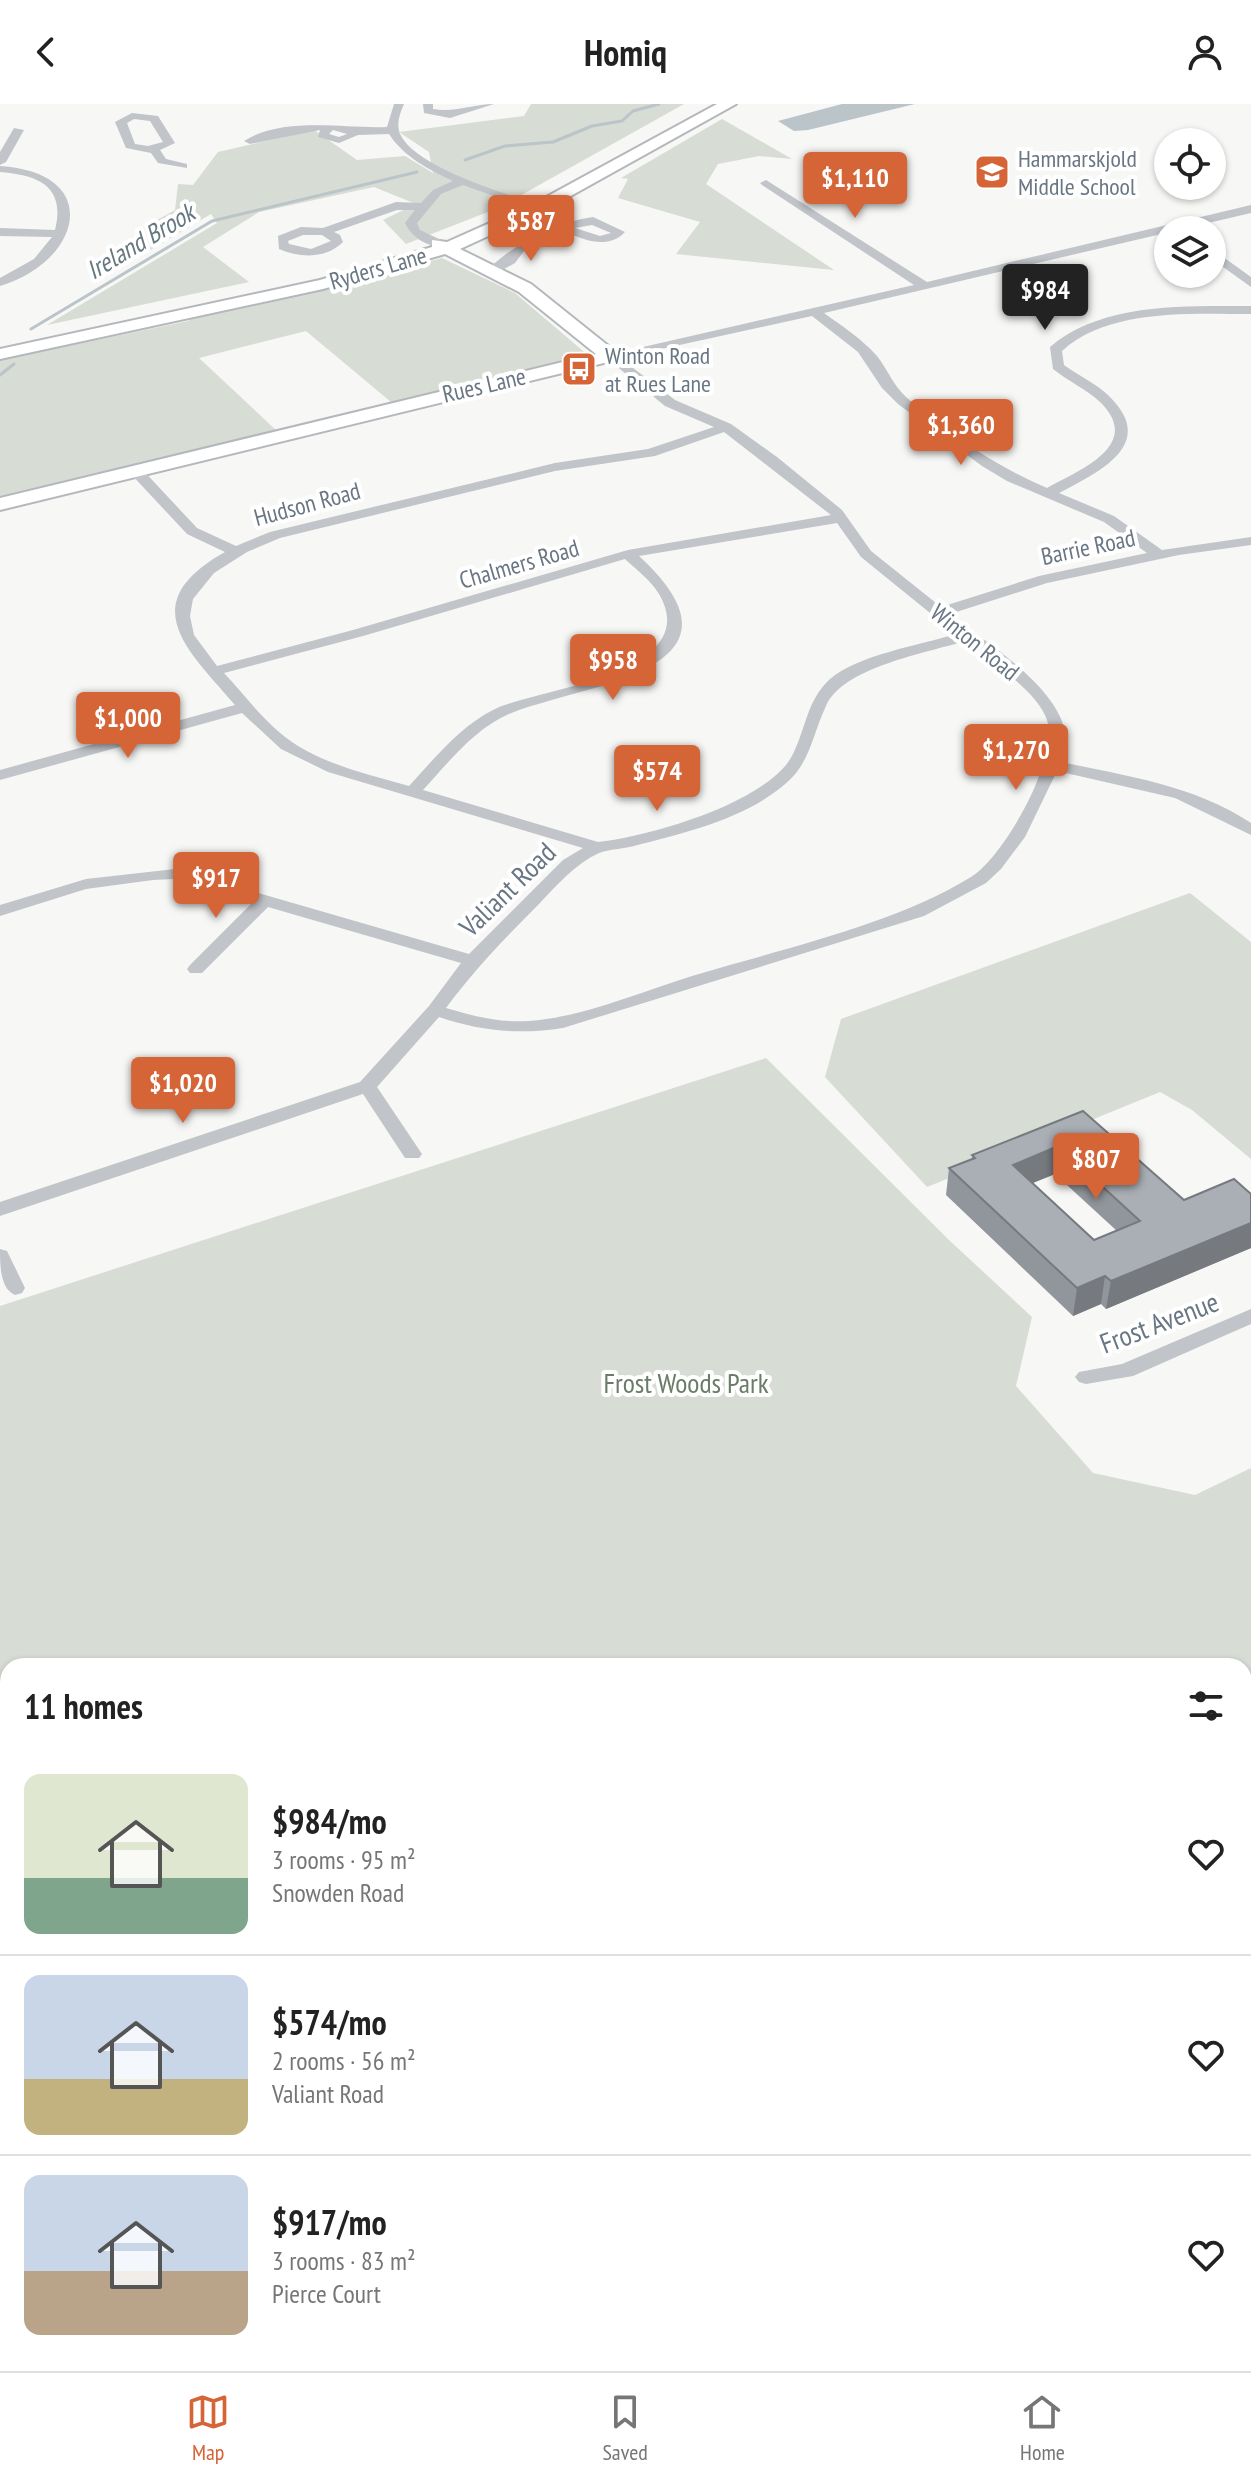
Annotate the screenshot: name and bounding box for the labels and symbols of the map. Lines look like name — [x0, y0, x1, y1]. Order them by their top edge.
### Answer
place label: Hammarskjold Middle School — [1018, 143, 1137, 202]
pin: $1,110 — [790, 152, 920, 220]
school or university icon: Hammarskjold Middle School — [973, 153, 1011, 191]
water label: Ireland Brook — [80, 194, 203, 286]
pin: $587 — [484, 195, 578, 263]
street label: Ryders Lane — [326, 239, 430, 297]
pin: $984 — [998, 264, 1092, 332]
place label: Winton Road at Rues Lane — [605, 340, 711, 399]
bus stop icon: Winton Road at Rues Lane — [560, 350, 598, 388]
street label: Rues Lane — [439, 360, 529, 410]
pin: $1,360 — [896, 399, 1026, 467]
street label: Hudson Road — [250, 475, 364, 533]
street label: Barrie Road — [1038, 522, 1138, 572]
street label: Chalmers Road — [456, 532, 582, 596]
street label: Winton Road — [924, 597, 1026, 687]
pin: $958 — [566, 634, 660, 702]
pin: $1,000 — [63, 692, 193, 760]
pin: $1,270 — [951, 724, 1081, 792]
pin: $574 — [610, 745, 704, 813]
street label: Valiant Road — [450, 834, 563, 945]
pin: $917 — [169, 852, 263, 920]
pin: $1,020 — [118, 1057, 248, 1125]
pin: $807 — [1049, 1133, 1143, 1201]
street label: Frost Avenue — [1094, 1282, 1224, 1362]
park label: Frost Woods Park — [603, 1364, 769, 1401]

